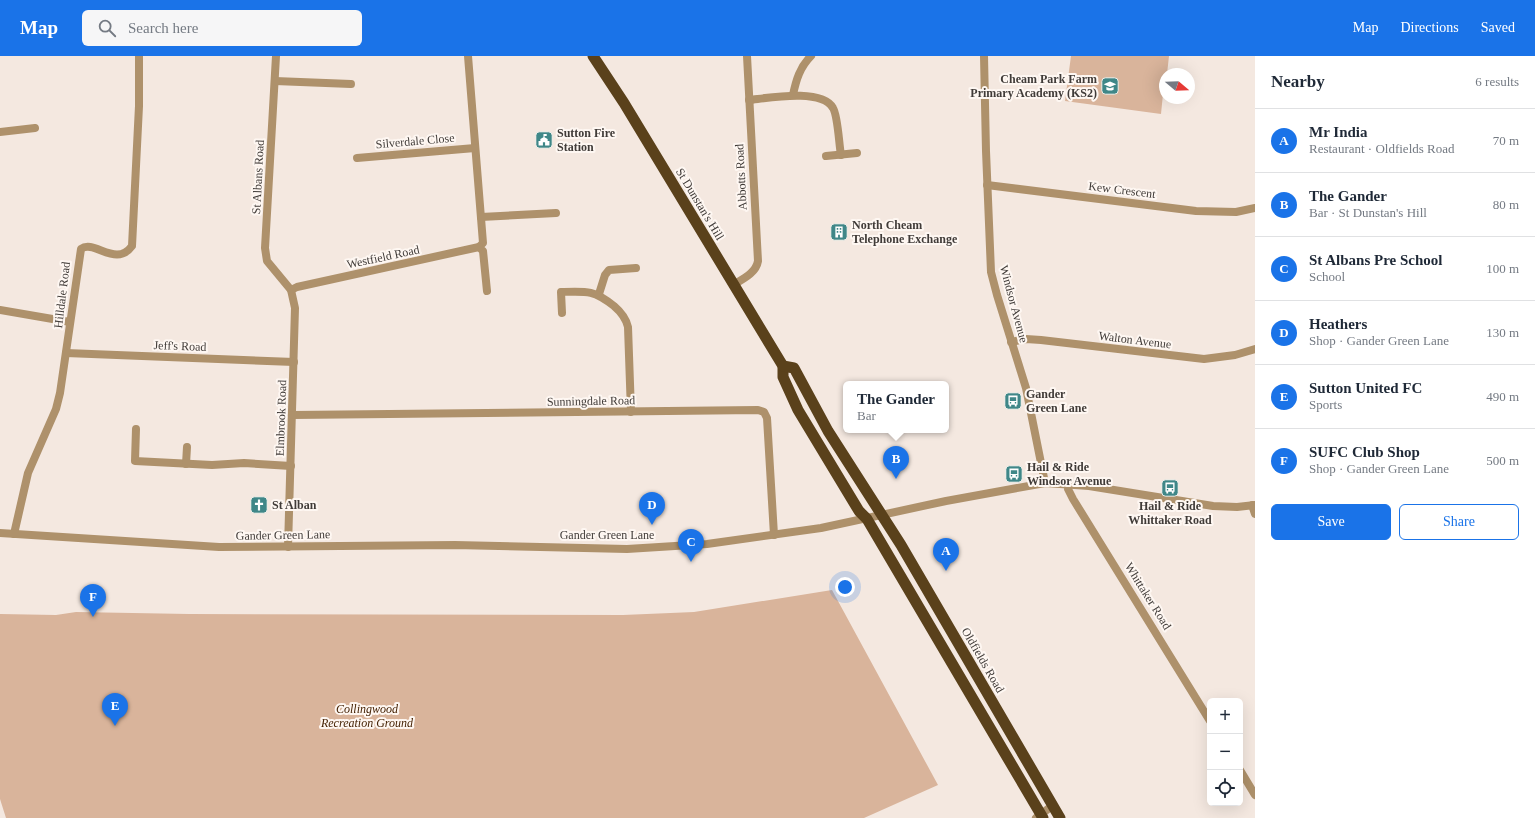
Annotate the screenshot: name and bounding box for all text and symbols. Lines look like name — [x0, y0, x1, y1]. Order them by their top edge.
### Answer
search box — [82, 10, 362, 46]
text: Map — [20, 17, 58, 38]
icon: search — [96, 17, 118, 39]
text: Search here — [128, 20, 198, 36]
text: Map — [1353, 20, 1378, 35]
text: Directions — [1400, 20, 1459, 35]
text: Saved — [1481, 20, 1515, 35]
north arrow — [1159, 68, 1195, 104]
place label: Cheam Park Farm Primary Academy (KS2) — [970, 72, 1097, 100]
text: Nearby — [1271, 72, 1325, 91]
text: 6 results — [1475, 74, 1519, 89]
school or university icon: Cheam Park Farm Primary Academy (KS2) — [1100, 76, 1120, 96]
text: Mr India — [1309, 124, 1367, 140]
place label: Sutton Fire Station — [557, 126, 616, 154]
public building icon: Sutton Fire Station — [534, 130, 554, 150]
street label: Silverdale Close — [375, 131, 455, 151]
text: A — [1279, 133, 1289, 148]
text: 70 m — [1493, 133, 1519, 148]
street label: St Albans Road — [249, 139, 267, 215]
text: Restaurant · Oldfields Road — [1309, 141, 1455, 156]
street label: Abbotts Road — [732, 144, 750, 210]
street label: St Dunstan's Hill — [673, 165, 727, 243]
street label: Kew Crescent — [1088, 179, 1157, 201]
text: The Gander — [1309, 188, 1387, 204]
text: B — [1280, 197, 1288, 212]
text: 80 m — [1493, 197, 1519, 212]
text: Bar · St Dunstan's Hill — [1309, 205, 1427, 220]
place label: North Cheam Telephone Exchange — [852, 218, 958, 246]
building icon: North Cheam Telephone Exchange — [829, 222, 849, 242]
street label: Westfield Road — [345, 242, 421, 272]
text: St Albans Pre School — [1309, 252, 1443, 268]
street label: Hilldale Road — [51, 261, 73, 329]
text: C — [1279, 261, 1289, 276]
text: 100 m — [1486, 261, 1519, 276]
street label: Windsor Avenue — [997, 264, 1031, 344]
text: School — [1309, 269, 1345, 284]
text: Heathers — [1309, 316, 1367, 332]
text: D — [1279, 325, 1289, 340]
text: 130 m — [1486, 325, 1519, 340]
street label: Walton Avenue — [1098, 329, 1172, 351]
text: Shop · Gander Green Lane — [1309, 333, 1449, 348]
street label: Jeff's Road — [153, 338, 207, 354]
street label: Elmbrook Road — [273, 380, 289, 456]
text: Sutton United FC — [1309, 380, 1422, 396]
popup — [843, 381, 949, 433]
place label: Gander Green Lane — [1026, 387, 1087, 415]
text: E — [1280, 389, 1288, 404]
text: 490 m — [1486, 389, 1519, 404]
text: The Gander — [857, 391, 935, 407]
bus stop icon: Gander Green Lane — [1003, 391, 1023, 411]
street label: Sunningdale Road — [547, 393, 635, 409]
text: Sports — [1309, 397, 1342, 412]
text: Bar — [857, 408, 876, 423]
text: SUFC Club Shop — [1309, 444, 1420, 460]
pin: B — [883, 446, 909, 479]
text: F — [1280, 453, 1288, 468]
text: 500 m — [1486, 453, 1519, 468]
place label: Hail & Ride Windsor Avenue — [1027, 460, 1112, 488]
text: Shop · Gander Green Lane — [1309, 461, 1449, 476]
bus stop icon: Hail & Ride Windsor Avenue — [1004, 464, 1024, 484]
bus stop icon: Hail & Ride Whittaker Road — [1160, 478, 1180, 498]
pin: D — [639, 492, 665, 525]
church icon: St Alban — [249, 495, 269, 515]
place label: St Alban — [272, 498, 317, 512]
place label: Hail & Ride Whittaker Road — [1128, 499, 1212, 527]
button: Save — [1271, 504, 1391, 540]
button: Share — [1399, 504, 1519, 540]
street label: Gander Green Lane — [236, 527, 330, 543]
street label: Gander Green Lane — [560, 528, 654, 542]
pin: C — [678, 529, 704, 562]
pin: A — [933, 538, 959, 571]
street label: Whittaker Road — [1122, 560, 1174, 632]
your location — [835, 577, 855, 597]
pin: F — [80, 584, 106, 617]
street label: Oldfields Road — [959, 625, 1007, 695]
pin: E — [102, 693, 128, 726]
map controls — [1207, 698, 1243, 806]
button: + — [1207, 698, 1243, 734]
park label: Collingwood Recreation Ground — [320, 702, 414, 730]
button: − — [1207, 734, 1243, 770]
button: locate — [1207, 770, 1243, 806]

